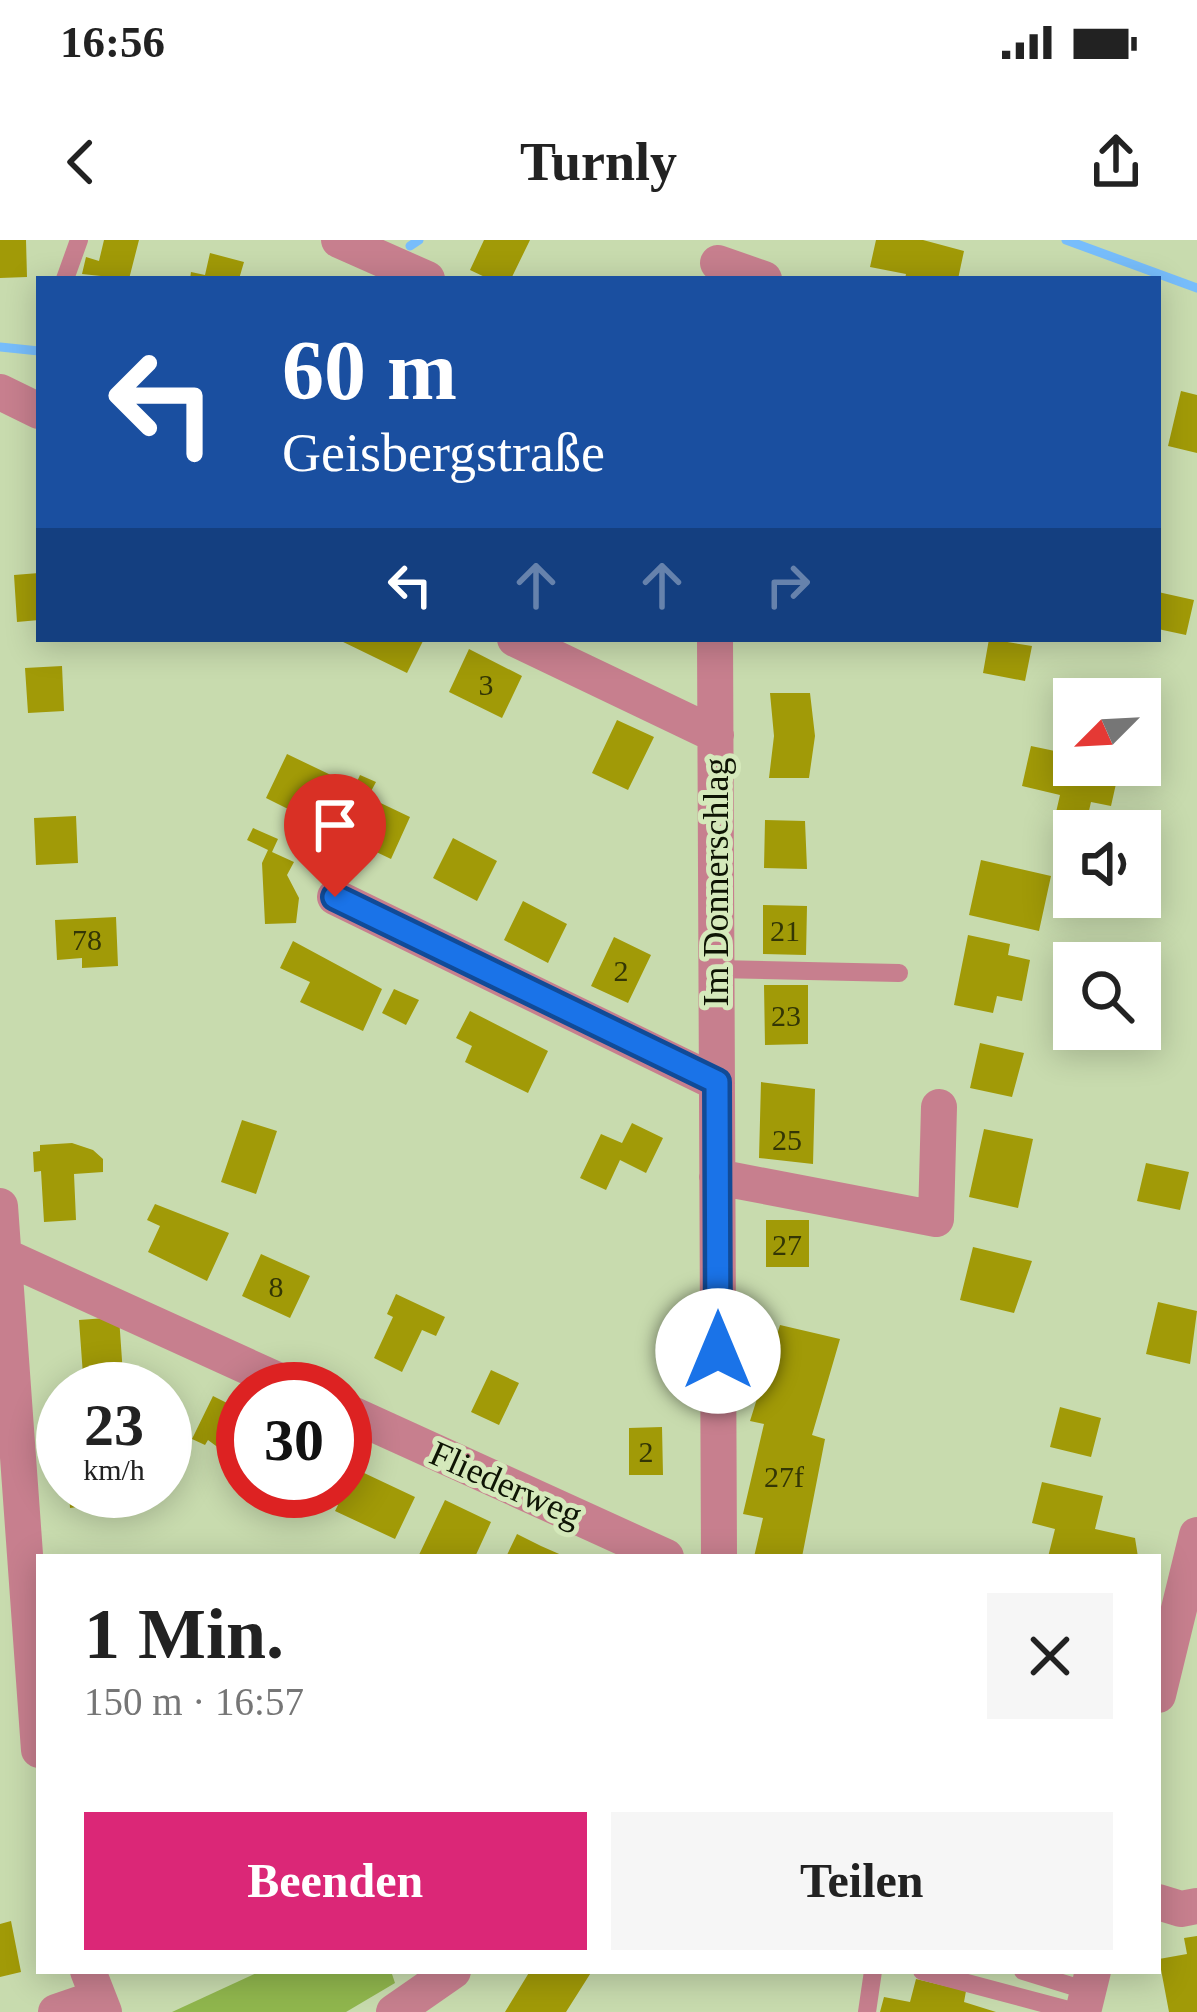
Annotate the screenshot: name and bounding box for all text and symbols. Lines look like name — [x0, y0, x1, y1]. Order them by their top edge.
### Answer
text: 16:56 — [60, 17, 165, 67]
icon: back — [48, 129, 114, 195]
icon: share — [1083, 129, 1149, 195]
text: Turnly — [520, 132, 677, 192]
icon: left — [84, 324, 240, 480]
text: 60 m — [282, 324, 457, 417]
text: Geisbergstraße — [282, 423, 605, 483]
icon: left — [377, 552, 443, 618]
icon: ahead — [503, 552, 569, 618]
icon: ahead — [629, 552, 695, 618]
icon: right — [755, 552, 821, 618]
house number: 3 — [479, 668, 494, 701]
north arrow — [1053, 678, 1161, 786]
map controls — [1053, 678, 1161, 1050]
street label: Im Donnerschlag — [696, 758, 736, 1006]
pin — [284, 774, 386, 897]
icon: arrive — [302, 792, 368, 858]
button: sound — [1053, 810, 1161, 918]
house number: 21 — [770, 914, 800, 947]
house number: 78 — [72, 923, 102, 956]
button: search — [1053, 942, 1161, 1050]
house number: 2 — [614, 954, 629, 987]
house number: 23 — [771, 999, 801, 1032]
house number: 25 — [772, 1123, 802, 1156]
house number: 27 — [772, 1228, 802, 1261]
house number: 8 — [269, 1270, 284, 1303]
position arrow — [655, 1288, 781, 1414]
speed limit sign: 30 — [216, 1362, 372, 1518]
text: 23 — [84, 1392, 144, 1458]
street label: Fliederweg — [424, 1433, 588, 1535]
house number: 2 — [639, 1435, 654, 1468]
text: km/h — [83, 1453, 145, 1486]
house number: 27f — [764, 1460, 804, 1493]
button: close — [987, 1593, 1113, 1719]
text: 1 Min. — [84, 1594, 284, 1674]
text: 150 m · 16:57 — [84, 1680, 304, 1723]
button: Beenden — [84, 1812, 587, 1950]
button: Teilen — [611, 1812, 1113, 1950]

